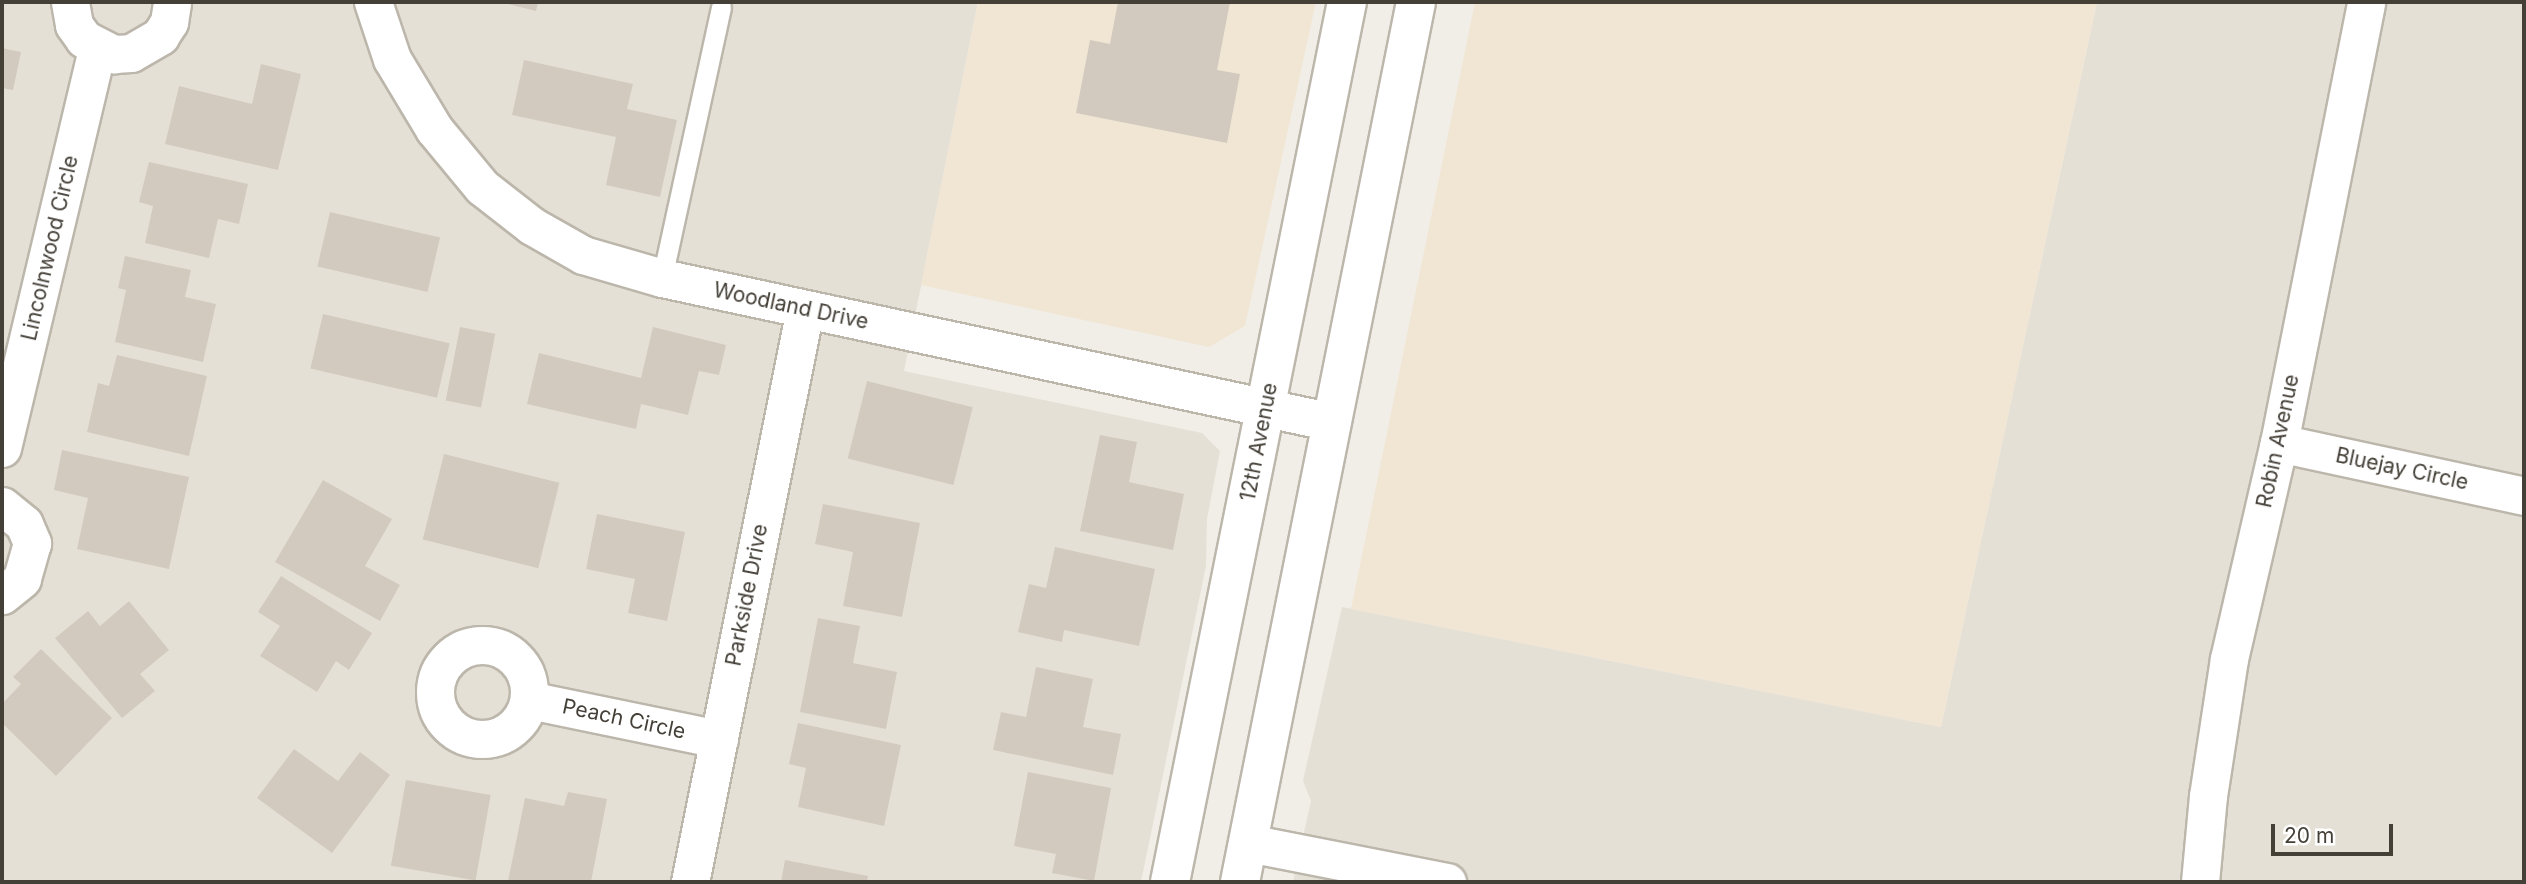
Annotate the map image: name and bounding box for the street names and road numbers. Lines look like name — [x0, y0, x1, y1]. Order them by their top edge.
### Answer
street label: Lincolnwood Circle — [16, 153, 84, 343]
street label: Woodland Drive — [711, 277, 871, 335]
street label: Robin Avenue — [2252, 372, 2304, 510]
street label: 12th Avenue — [1235, 381, 1283, 503]
street label: Bluejay Circle — [2333, 443, 2471, 495]
street label: Parkside Drive — [721, 522, 773, 668]
street label: Peach Circle — [560, 694, 688, 744]

